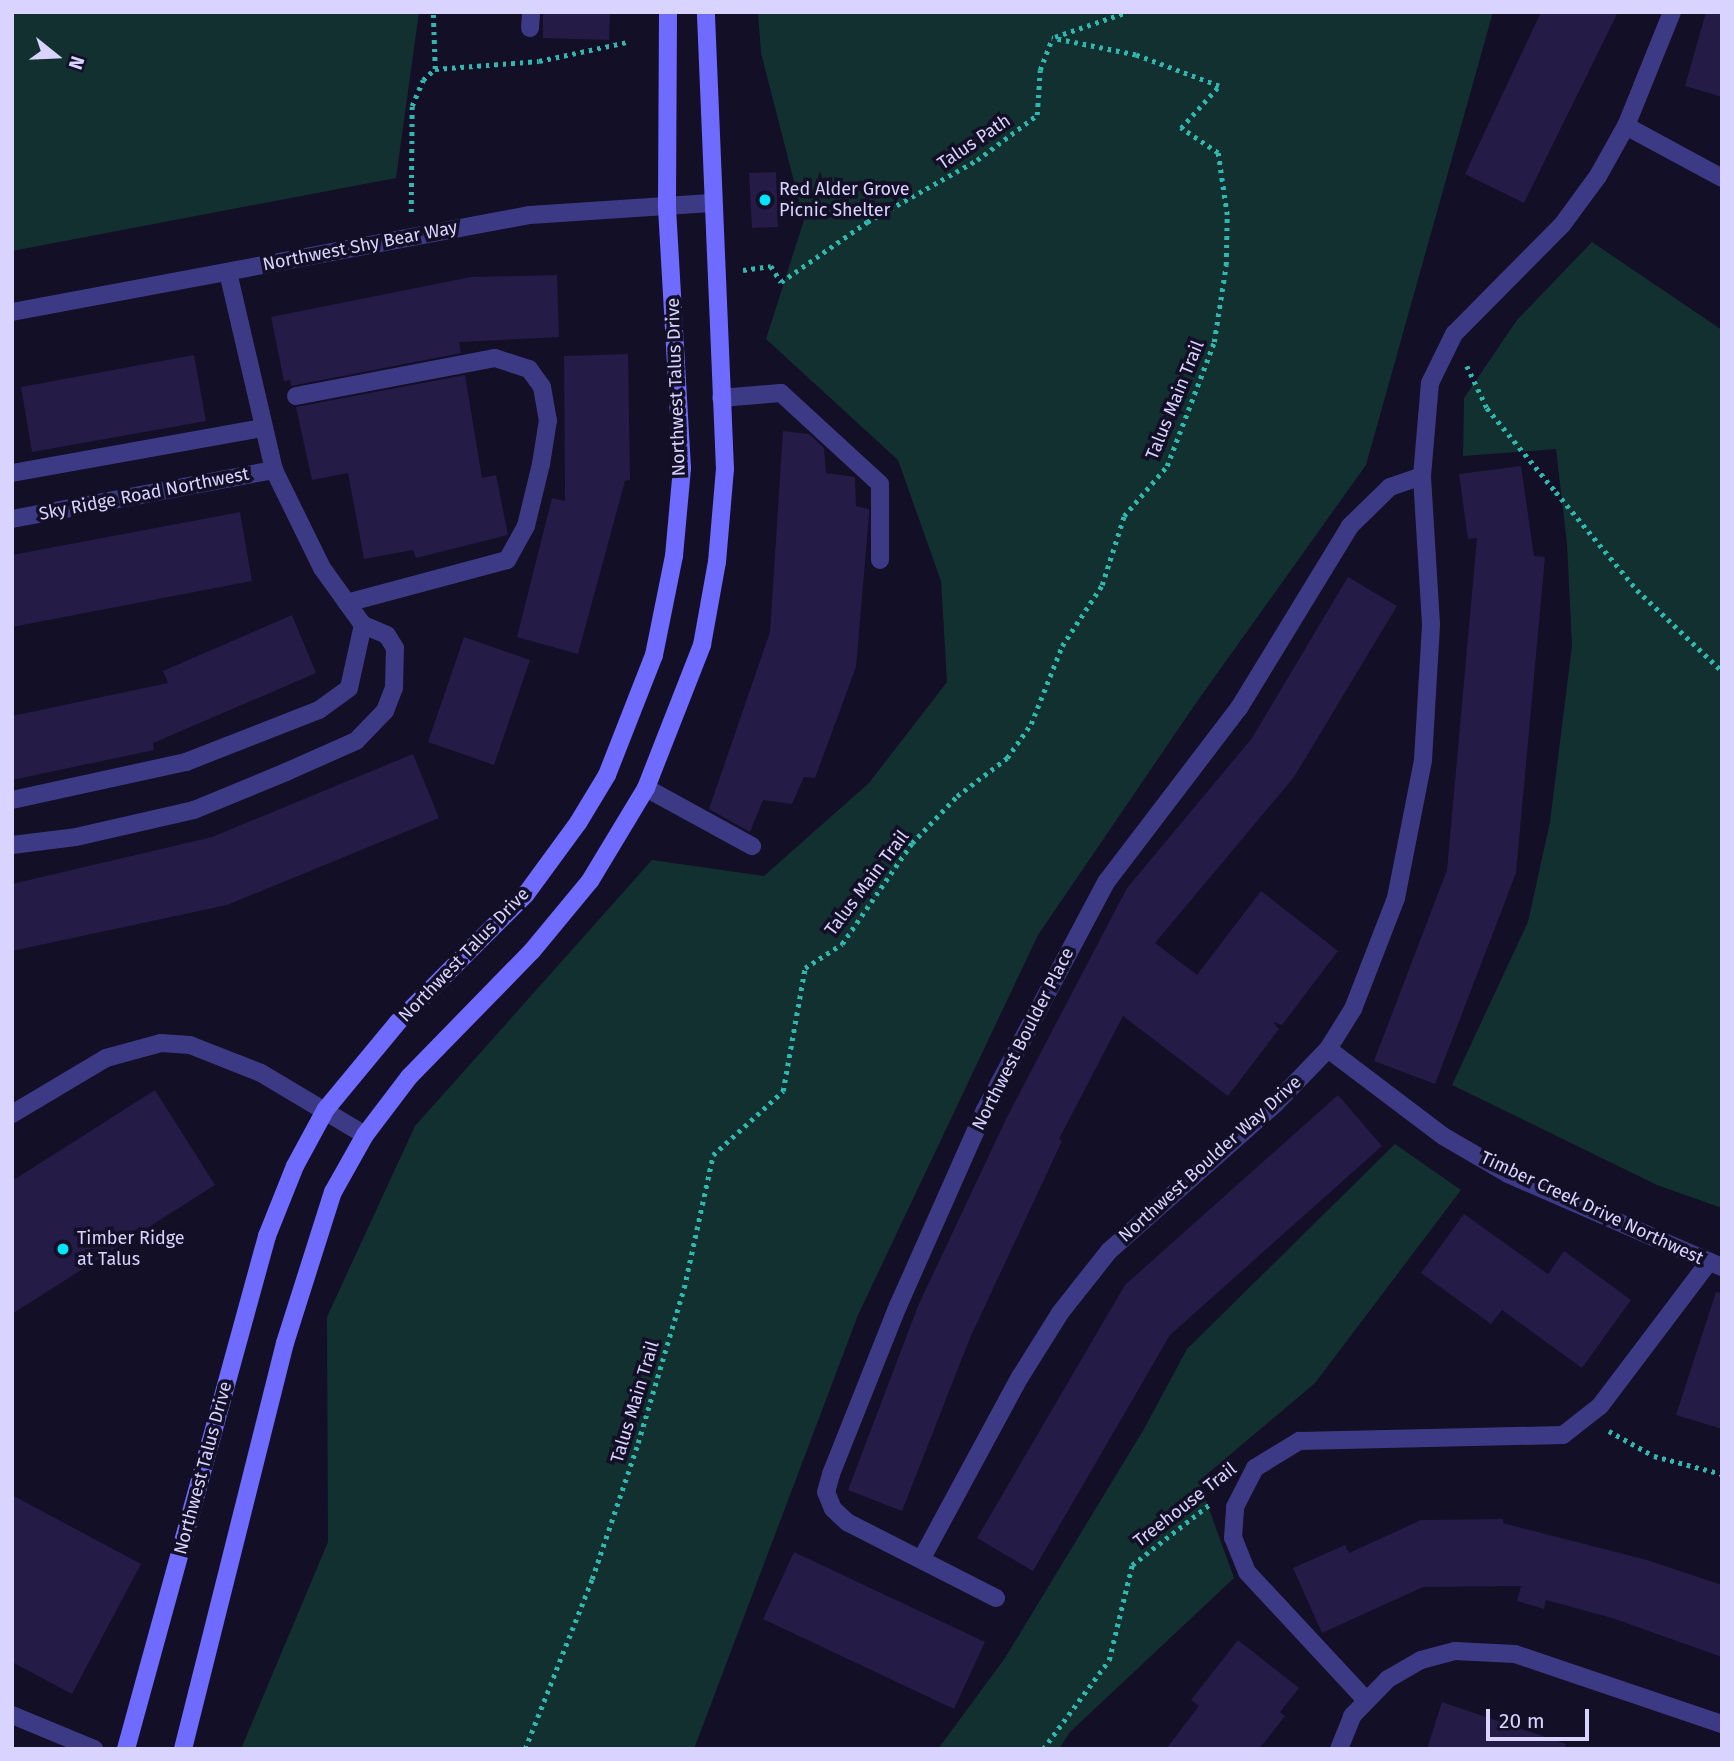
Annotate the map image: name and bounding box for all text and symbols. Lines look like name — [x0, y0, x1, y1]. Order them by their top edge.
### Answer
north arrow — [21, 21, 91, 91]
text: N — [64, 53, 89, 72]
street label: Talus Path — [933, 110, 1015, 174]
place label: Red Alder Grove Picnic Shelter — [779, 179, 910, 222]
marker: Red Alder Grove Picnic Shelter — [757, 192, 773, 208]
street label: Northwest Shy Bear Way — [261, 217, 459, 275]
street label: Northwest Talus Drive — [662, 298, 690, 476]
street label: Talus Main Trail — [1141, 337, 1209, 463]
street label: Sky Ridge Road Northwest — [37, 463, 251, 525]
street label: Talus Main Trail — [820, 826, 914, 940]
street label: Northwest Talus Drive — [394, 883, 534, 1027]
street label: Northwest Boulder Place — [968, 944, 1078, 1134]
street label: Northwest Boulder Way Drive — [1114, 1071, 1306, 1247]
street label: Timber Creek Drive Northwest — [1477, 1147, 1707, 1269]
place label: Timber Ridge at Talus — [77, 1228, 185, 1270]
marker: Timber Ridge at Talus — [55, 1241, 71, 1257]
street label: Talus Main Trail — [606, 1338, 664, 1466]
street label: Northwest Talus Drive — [169, 1379, 237, 1557]
street label: Treehouse Trail — [1129, 1458, 1241, 1552]
scale bar — [1489, 1694, 1592, 1738]
text: 20 m — [1499, 1708, 1545, 1734]

